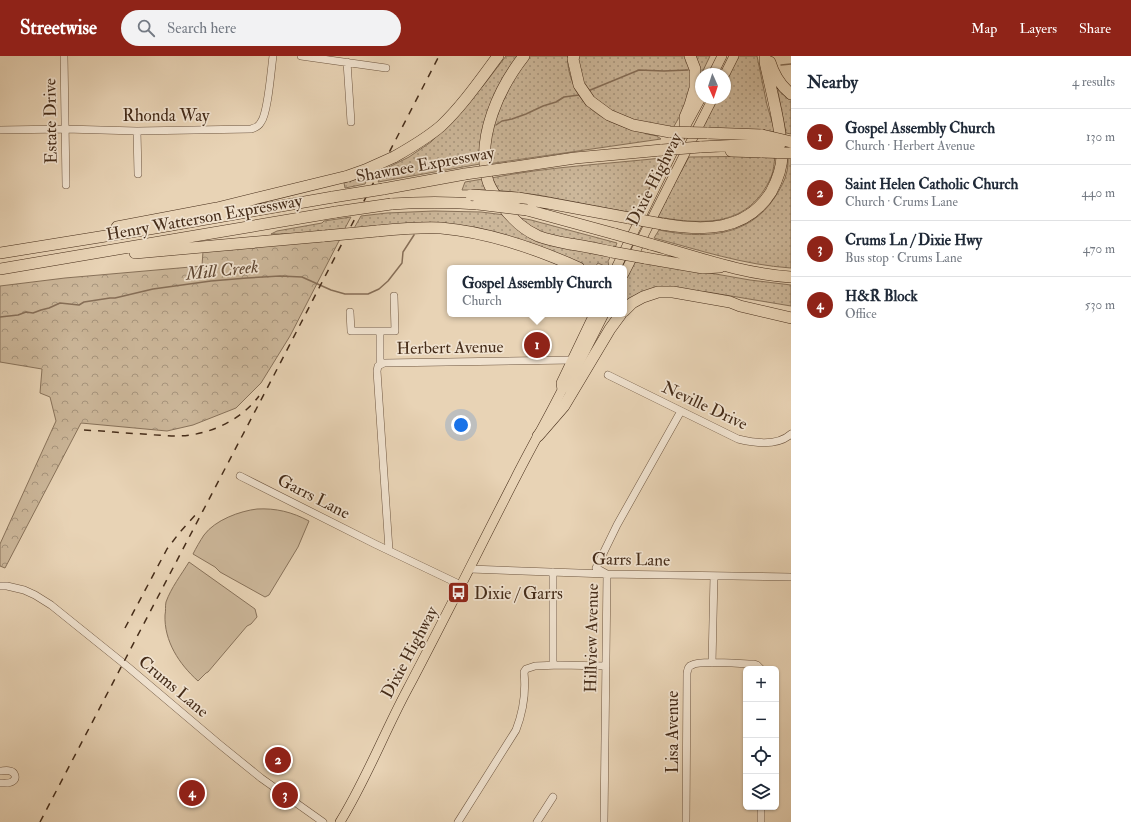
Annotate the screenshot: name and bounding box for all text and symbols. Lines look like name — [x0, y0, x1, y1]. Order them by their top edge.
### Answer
search box — [121, 10, 401, 46]
text: Streetwise — [20, 16, 97, 40]
icon: search — [135, 17, 157, 39]
text: Search here — [167, 19, 236, 38]
text: Map — [971, 20, 997, 37]
text: Layers — [1019, 20, 1057, 37]
text: Share — [1079, 20, 1111, 37]
north arrow — [695, 68, 731, 104]
text: Nearby — [807, 72, 858, 93]
text: 4 results — [1072, 74, 1115, 90]
street label: Estate Drive — [39, 78, 62, 164]
street label: Rhonda Way — [122, 105, 210, 127]
text: Gospel Assembly Church — [845, 119, 995, 138]
street label: Dixie Highway — [622, 129, 688, 230]
text: 1 — [818, 129, 822, 145]
text: 130 m — [1086, 129, 1115, 145]
text: Church · Herbert Avenue — [845, 138, 975, 154]
street label: Shawnee Expressway — [354, 142, 497, 188]
text: Saint Helen Catholic Church — [845, 175, 1018, 194]
text: 2 — [817, 185, 823, 201]
text: 440 m — [1081, 185, 1115, 201]
street label: Henry Watterson Expressway — [104, 190, 304, 246]
text: Church · Crums Lane — [845, 194, 958, 210]
text: Crums Ln / Dixie Hwy — [845, 231, 982, 250]
text: 3 — [818, 241, 823, 257]
text: 470 m — [1083, 241, 1115, 257]
text: Bus stop · Crums Lane — [845, 250, 962, 266]
water label: Mill Creek — [184, 255, 259, 286]
popup — [447, 265, 627, 317]
text: Gospel Assembly Church — [462, 274, 612, 293]
text: H&R Block — [845, 287, 918, 306]
text: Church — [462, 293, 502, 309]
text: 4 — [816, 297, 824, 313]
text: 530 m — [1085, 297, 1115, 313]
text: Office — [845, 306, 877, 322]
pin: 1 — [524, 330, 550, 360]
street label: Herbert Avenue — [396, 336, 504, 359]
street label: Neville Drive — [659, 376, 751, 434]
your location — [451, 415, 471, 435]
street label: Garrs Lane — [274, 469, 354, 524]
street label: Garrs Lane — [592, 548, 670, 571]
bus stop icon: Dixie / Garrs — [445, 580, 471, 606]
place label: Dixie / Garrs — [474, 583, 563, 604]
street label: Hillview Avenue — [580, 583, 603, 693]
street label: Dixie Highway — [376, 602, 444, 702]
street label: Crums Lane — [134, 651, 213, 722]
map controls — [743, 666, 779, 810]
button: + — [743, 666, 779, 702]
street label: Lisa Avenue — [662, 691, 683, 773]
button: − — [743, 702, 779, 738]
button: locate — [743, 738, 779, 774]
pin: 2 — [265, 745, 291, 775]
button: layers — [743, 774, 779, 810]
pin: 4 — [179, 778, 205, 808]
pin: 3 — [272, 780, 298, 810]

